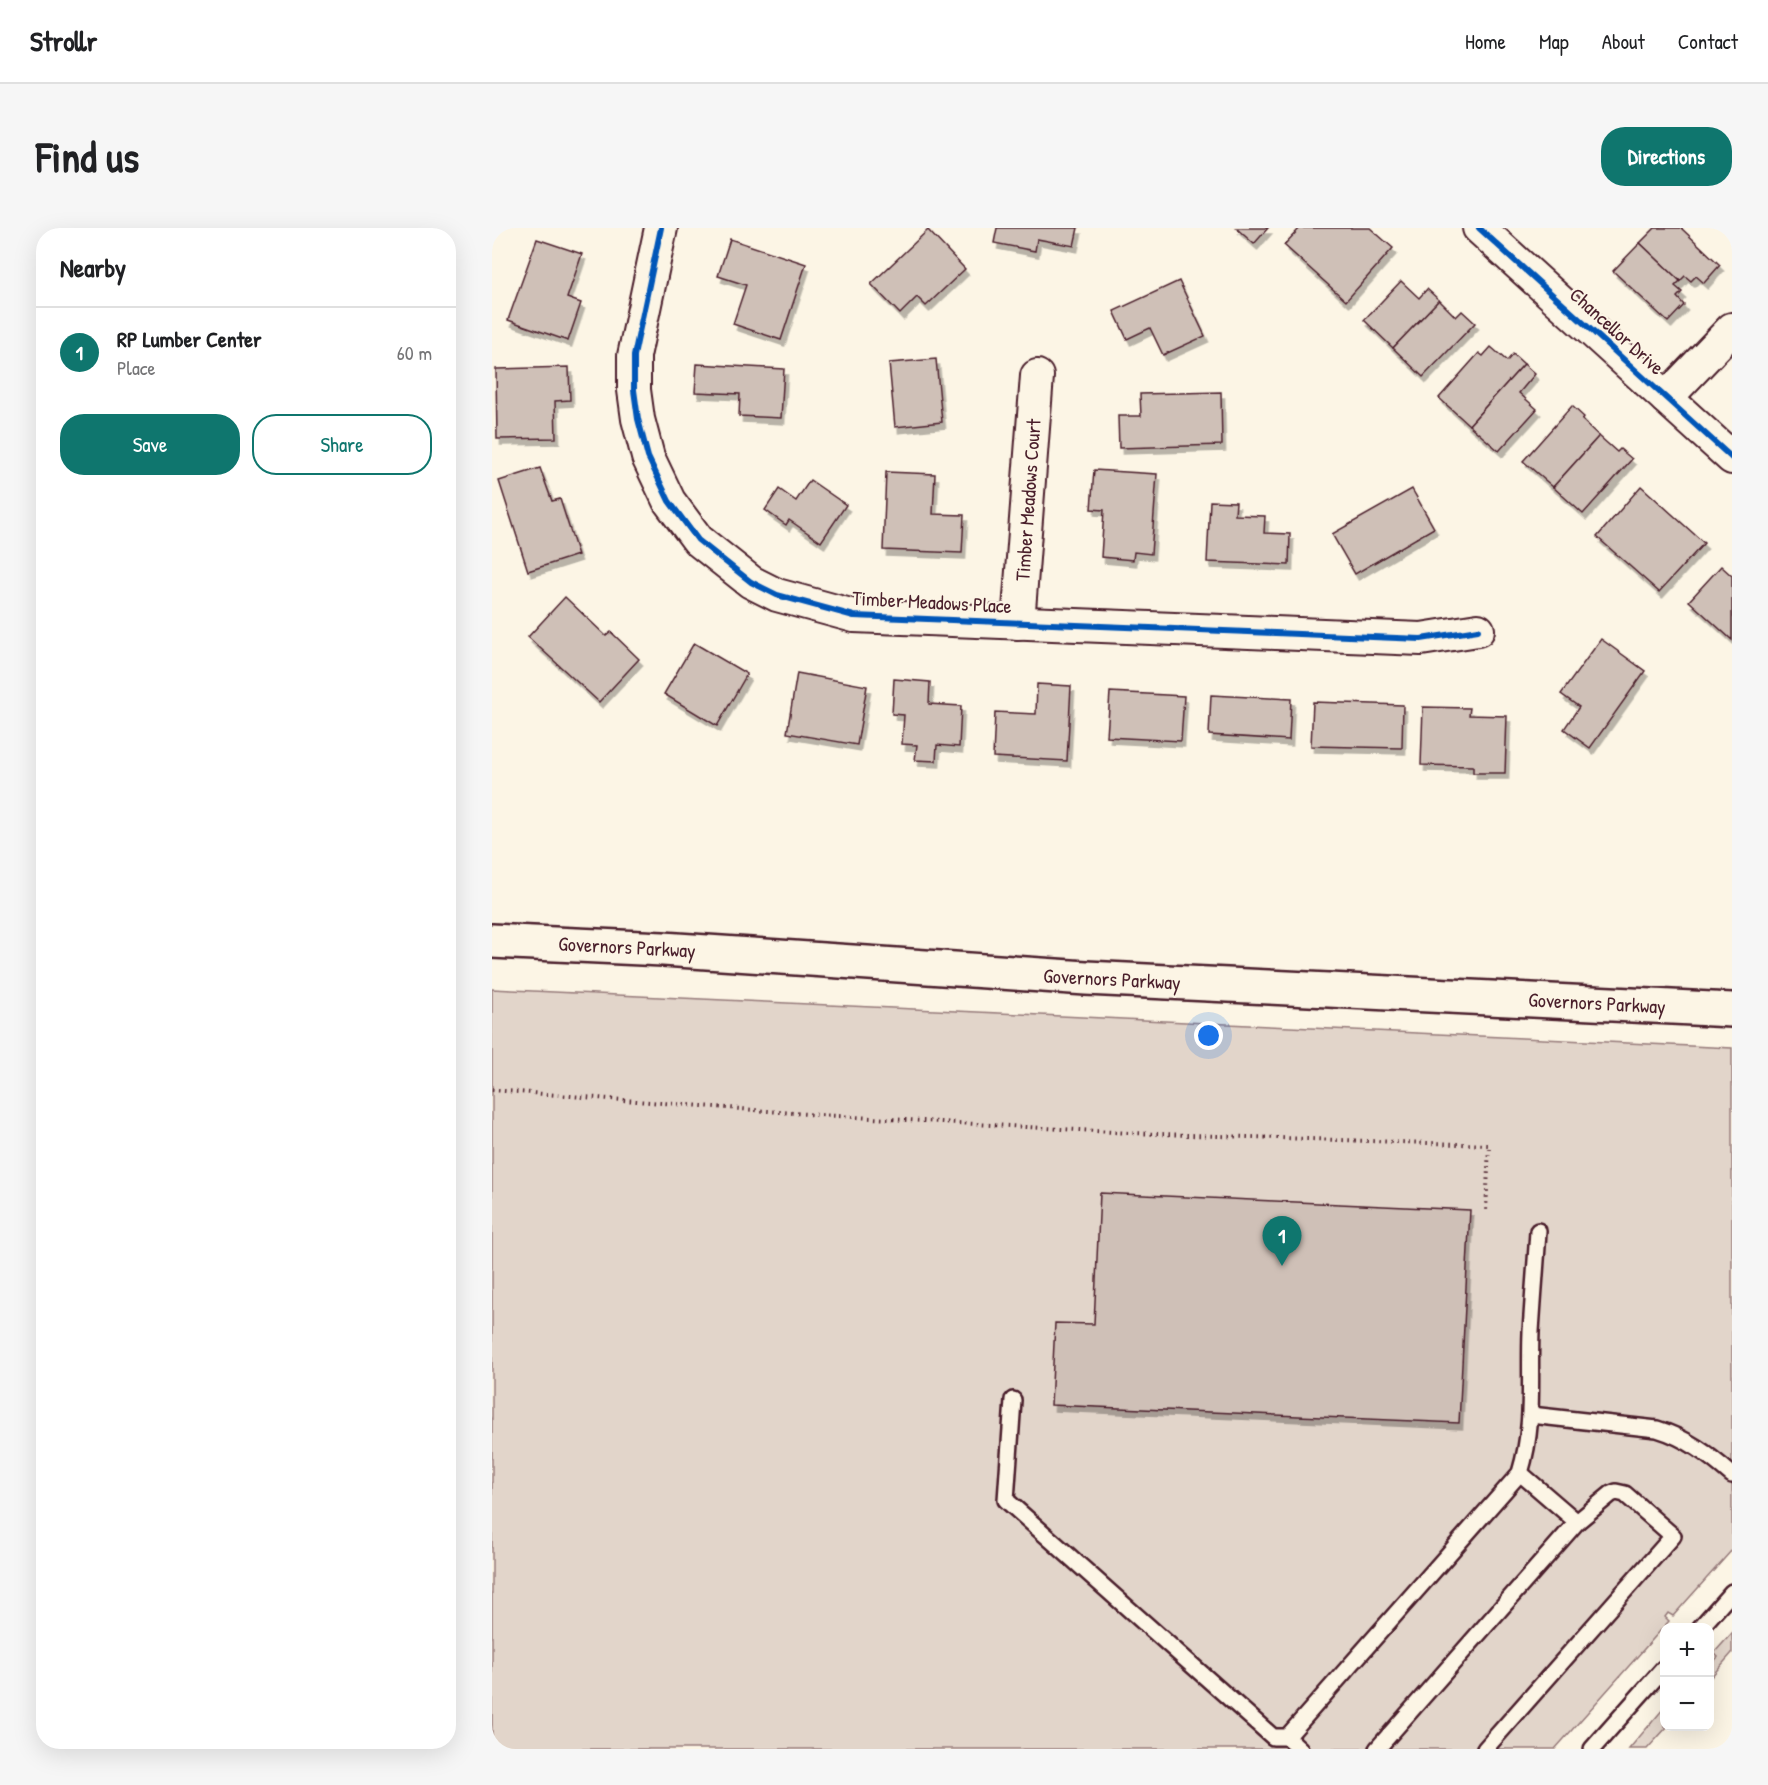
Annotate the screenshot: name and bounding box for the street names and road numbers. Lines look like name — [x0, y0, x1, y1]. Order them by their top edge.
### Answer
street label: Chancellor Drive — [1564, 281, 1670, 380]
street label: Timber Meadows Court — [1008, 417, 1047, 582]
street label: Timber Meadows Place — [852, 584, 1012, 619]
street label: Governors Parkway — [558, 929, 696, 964]
street label: Governors Parkway — [1043, 961, 1181, 996]
street label: Governors Parkway — [1528, 985, 1666, 1020]

